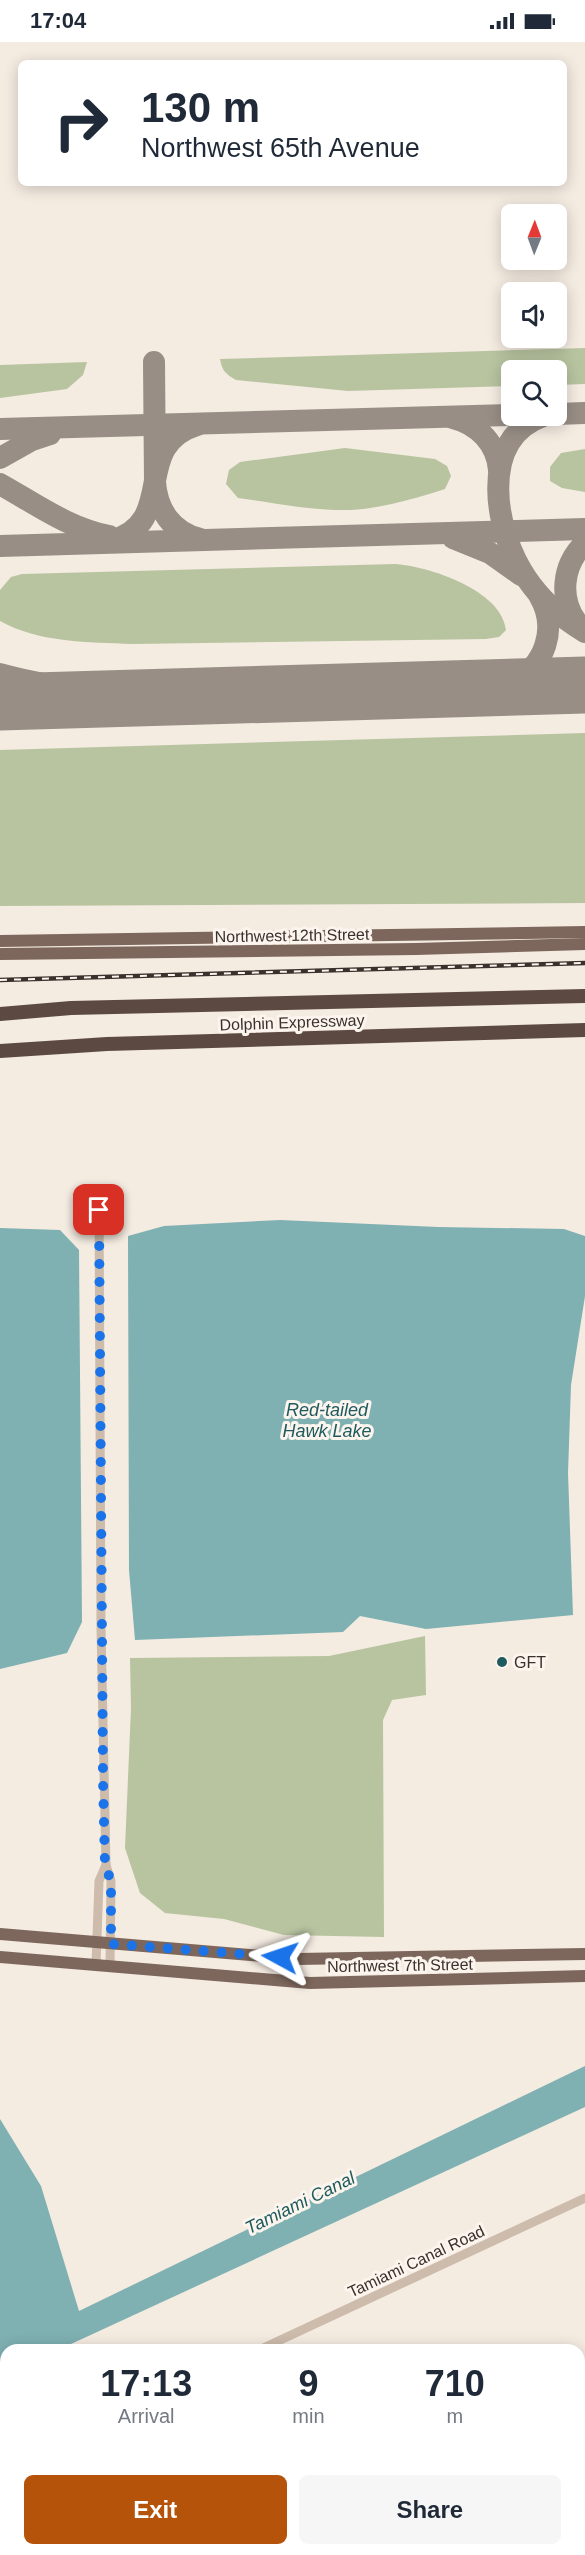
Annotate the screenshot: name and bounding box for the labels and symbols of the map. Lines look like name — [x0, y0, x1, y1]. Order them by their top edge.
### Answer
north arrow — [501, 204, 567, 270]
street label: Northwest 12th Street — [214, 926, 370, 945]
street label: Dolphin Expressway — [219, 1011, 365, 1034]
pin — [73, 1184, 124, 1235]
water label: Red-tailed Hawk Lake — [282, 1400, 372, 1441]
place label: GFT — [514, 1654, 546, 1671]
marker: GFT — [495, 1655, 509, 1669]
position arrow — [248, 1925, 312, 1989]
street label: Northwest 7th Street — [327, 1956, 474, 1975]
water label: Tamiami Canal — [242, 2167, 359, 2238]
street label: Tamiami Canal Road — [345, 2222, 487, 2301]

